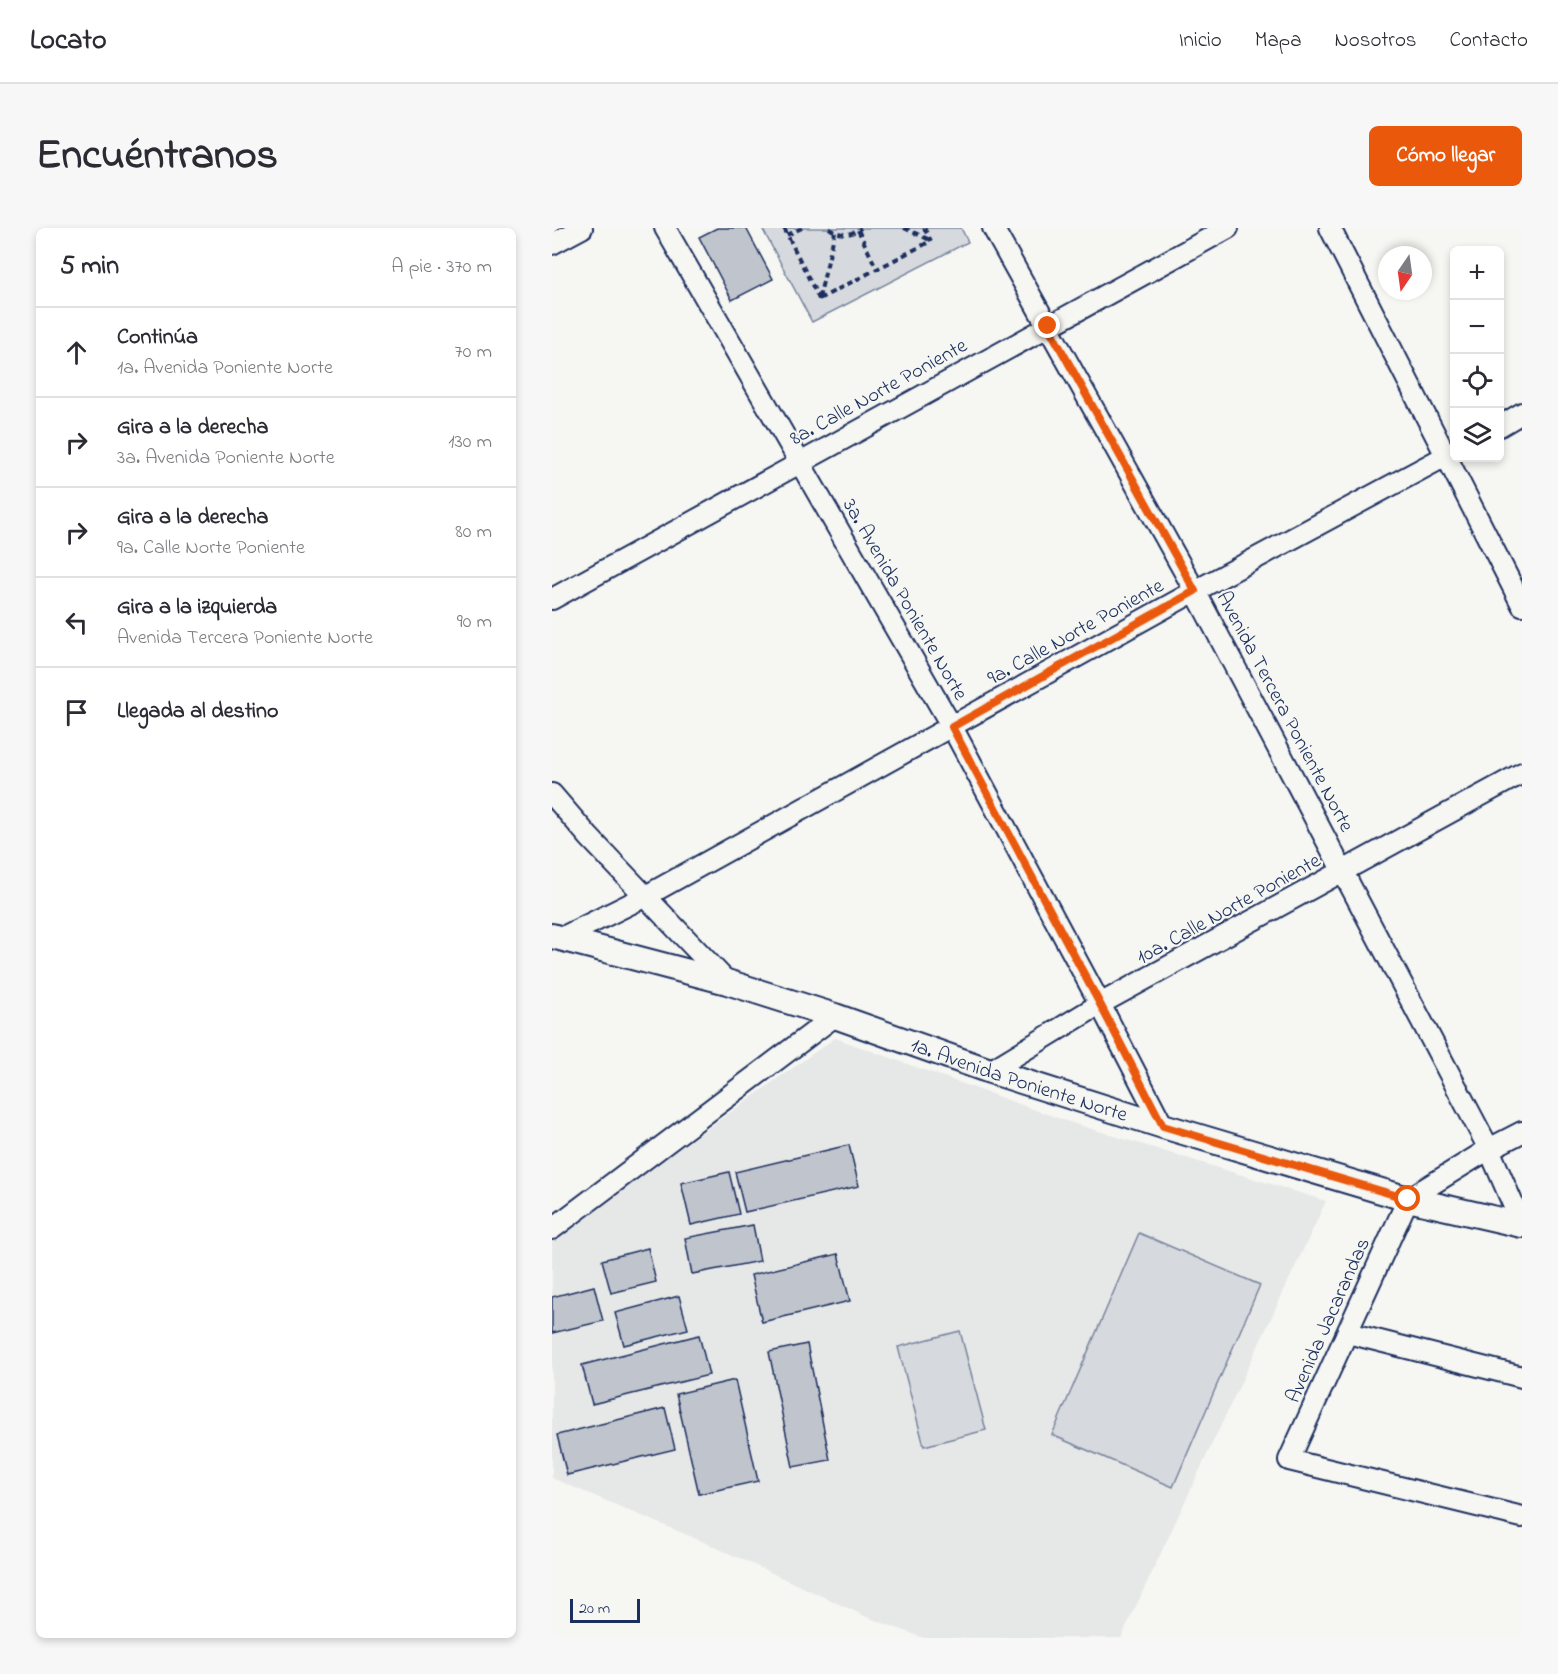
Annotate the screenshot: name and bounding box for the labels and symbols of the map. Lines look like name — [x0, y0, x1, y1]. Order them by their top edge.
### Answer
north arrow — [1378, 246, 1432, 300]
route end — [1034, 312, 1060, 338]
street label: 8a. Calle Norte Poniente — [785, 331, 974, 454]
street label: 3a. Avenida Poniente Norte — [834, 493, 975, 707]
street label: 9a. Calle Norte Poniente — [982, 572, 1170, 694]
street label: Avenida Tercera Poniente Norte — [1208, 586, 1361, 838]
street label: 10a. Calle Norte Poniente — [1131, 846, 1327, 973]
street label: 1a. Avenida Poniente Norte — [906, 1031, 1132, 1131]
route start — [1394, 1185, 1420, 1211]
street label: Avenida Jacarandas — [1279, 1233, 1379, 1408]
scale bar — [570, 1596, 640, 1624]

